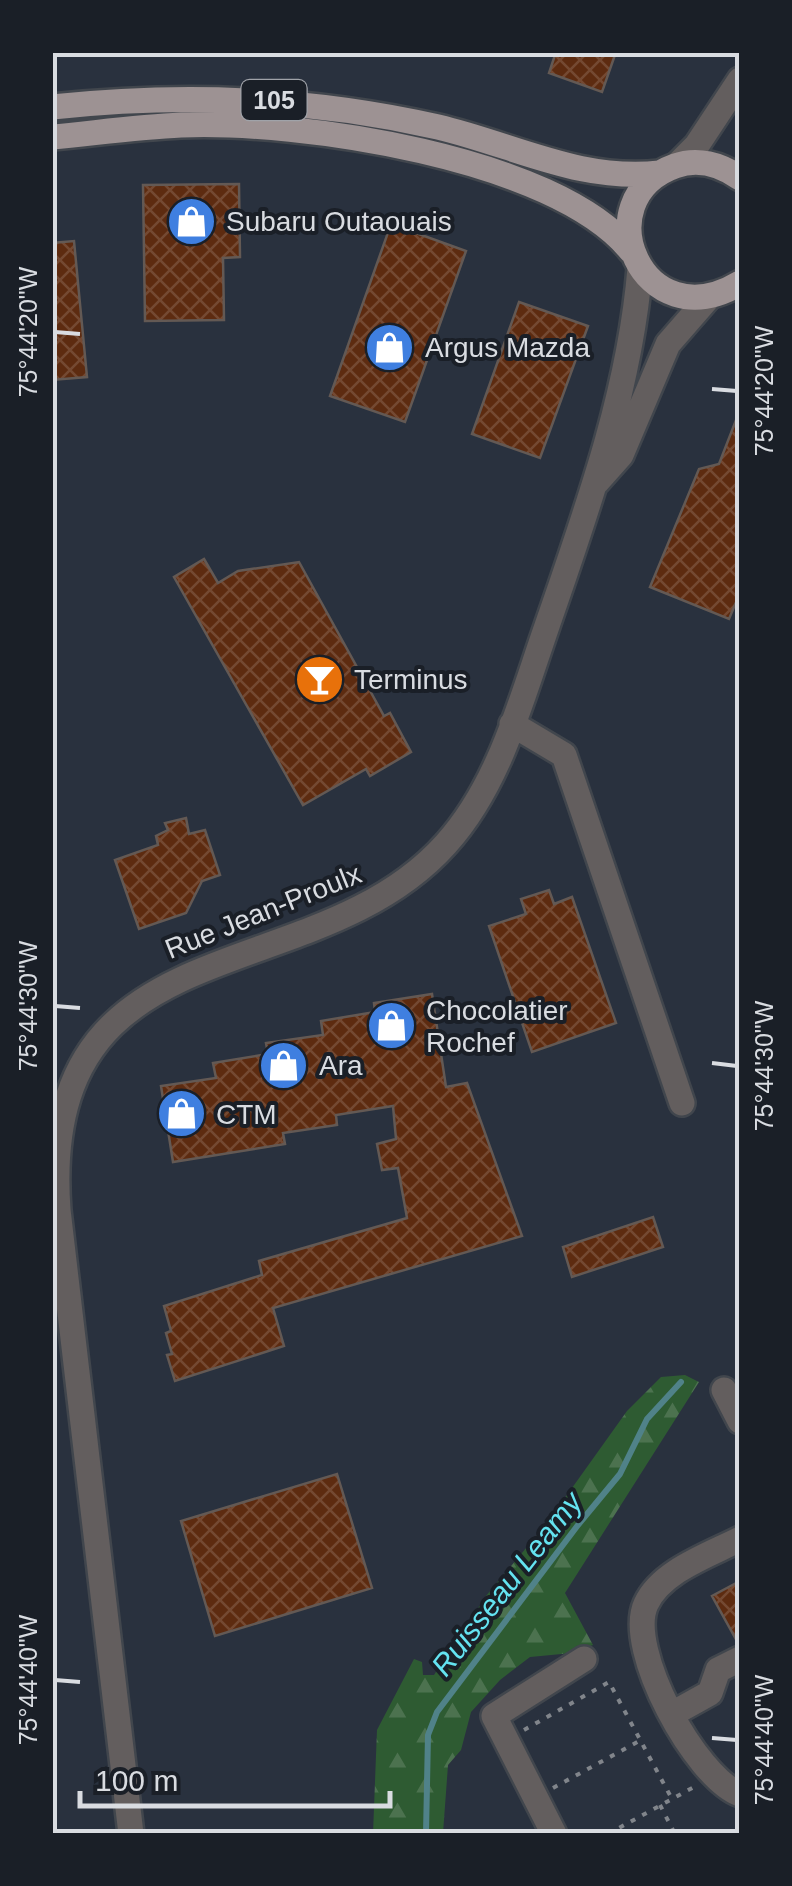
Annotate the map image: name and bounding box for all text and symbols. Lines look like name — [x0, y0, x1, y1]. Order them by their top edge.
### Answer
road number: 105 — [242, 80, 306, 120]
shop icon: Subaru Outaouais — [165, 195, 217, 247]
place label: Subaru Outaouais — [226, 206, 452, 237]
text: 75°44'20"W — [14, 266, 42, 397]
shop icon: Argus Mazda — [364, 321, 416, 373]
text: 75°44'20"W — [750, 325, 778, 456]
place label: Argus Mazda — [425, 332, 590, 363]
bar icon: Terminus — [293, 653, 345, 705]
place label: Terminus — [354, 664, 468, 695]
street label: Rue Jean-Proulx — [161, 858, 366, 965]
text: 75°44'30"W — [14, 940, 42, 1071]
place label: Chocolatier Rochef — [426, 995, 568, 1058]
shop icon: Chocolatier Rochef — [365, 1000, 417, 1052]
text: 75°44'30"W — [750, 1000, 778, 1131]
shop icon: Ara — [258, 1039, 310, 1091]
place label: Ara — [319, 1050, 363, 1081]
shop icon: CTM — [155, 1088, 207, 1140]
place label: CTM — [216, 1099, 277, 1130]
water label: Ruisseau Leamy — [425, 1484, 590, 1682]
text: 75°44'40"W — [14, 1614, 42, 1745]
text: 75°44'40"W — [750, 1674, 778, 1805]
scale bar — [80, 1746, 390, 1808]
text: 100 m — [95, 1764, 178, 1797]

